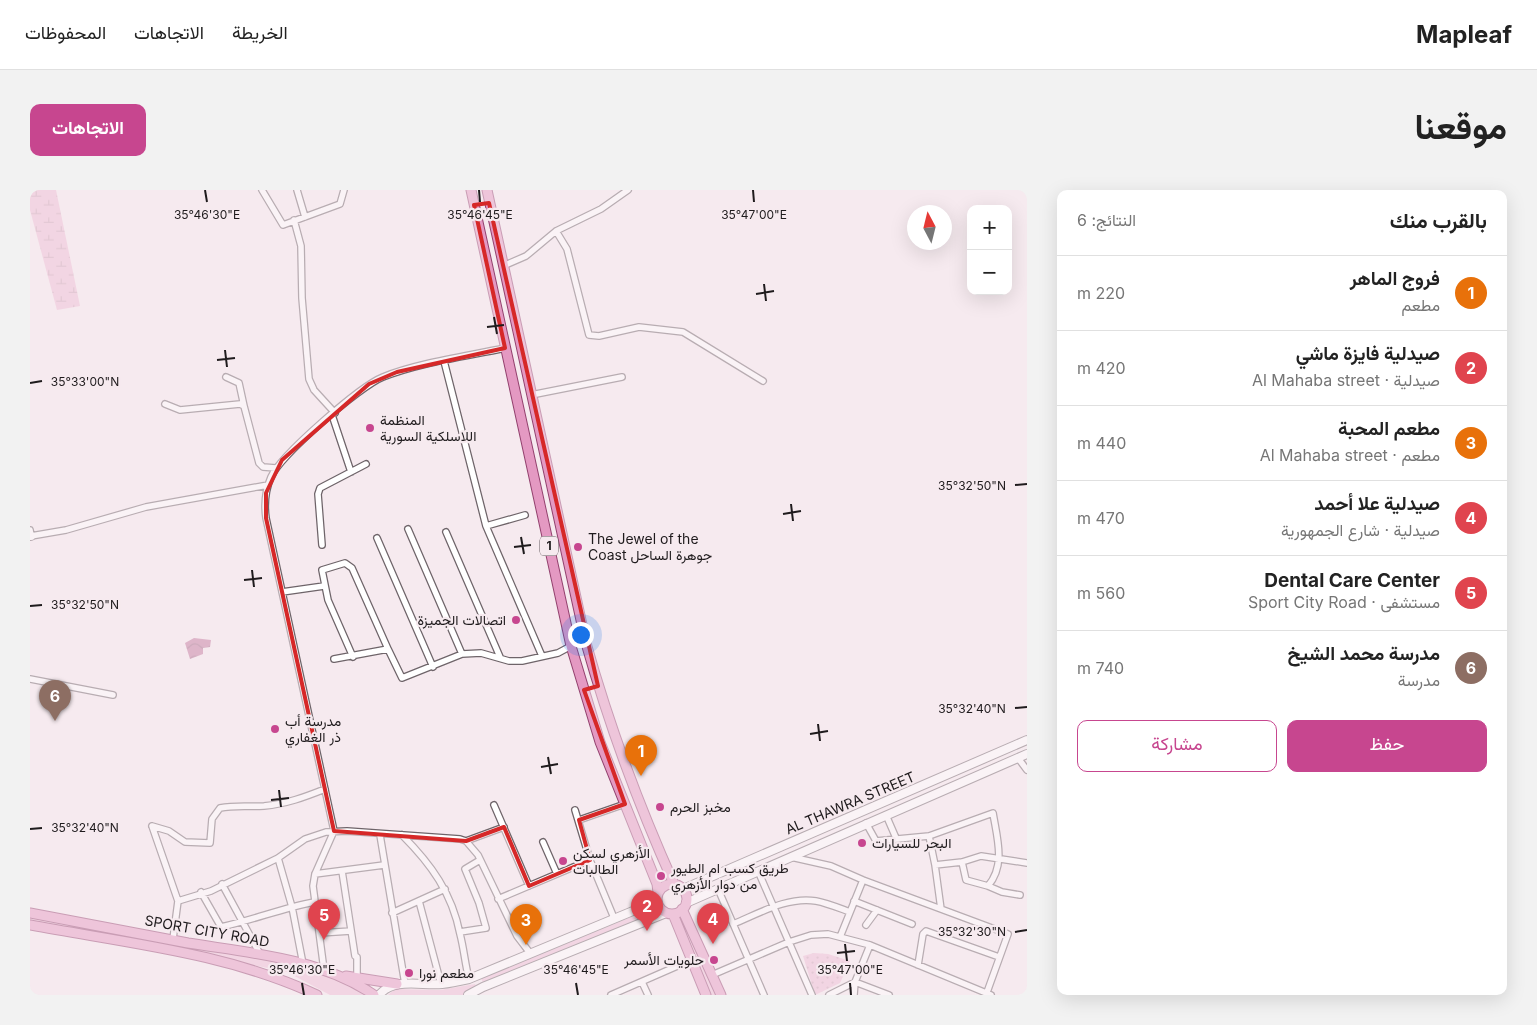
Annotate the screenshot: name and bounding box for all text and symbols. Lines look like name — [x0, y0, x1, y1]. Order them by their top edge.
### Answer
text: Mapleaf — [1416, 20, 1512, 49]
text: المحفوظات — [25, 22, 106, 43]
text: الاتجاهات — [134, 22, 204, 43]
text: الخريطة — [232, 22, 288, 43]
button: الاتجاهات — [30, 104, 146, 156]
text: موقعنا — [1414, 105, 1507, 147]
north arrow — [907, 205, 952, 250]
map controls — [967, 205, 1012, 295]
button: + — [967, 205, 1012, 250]
text: 35°46'30"E — [174, 207, 240, 222]
text: 35°46'45"E — [447, 207, 513, 222]
text: 35°47'00"E — [721, 207, 787, 222]
text: بالقرب منك — [1390, 208, 1487, 233]
text: النتائج: 6 — [1077, 210, 1136, 230]
button: − — [967, 250, 1012, 295]
text: فروج الماهر — [1350, 267, 1440, 290]
text: 220 m — [1077, 283, 1125, 303]
text: 1 — [1468, 283, 1474, 303]
text: مطعم — [1401, 295, 1440, 315]
text: صيدلية فايزة ماشي — [1296, 342, 1440, 365]
text: 420 m — [1077, 358, 1126, 378]
text: 2 — [1466, 358, 1476, 378]
text: صيدلية · Al Mahaba street — [1252, 370, 1440, 390]
text: 35°33'00"N — [51, 374, 119, 389]
place label: المنظمة اللاسلكية السورية — [380, 411, 476, 445]
text: مطعم المحبة — [1338, 417, 1440, 440]
marker: المنظمة اللاسلكية السورية — [364, 422, 376, 434]
text: 440 m — [1077, 433, 1126, 453]
text: 3 — [1466, 433, 1476, 453]
text: مطعم · Al Mahaba street — [1260, 445, 1440, 465]
text: 35°32'50"N — [938, 478, 1006, 493]
text: صيدلية علا أحمد — [1314, 492, 1440, 515]
text: 470 m — [1077, 508, 1125, 528]
text: 4 — [1466, 508, 1476, 528]
text: صيدلية · شارع الجمهورية — [1281, 520, 1440, 540]
place label: The Jewel of the Coast جوهرة الساحل — [588, 530, 712, 564]
road number: 1 — [540, 536, 558, 556]
marker: The Jewel of the Coast جوهرة الساحل — [572, 541, 584, 553]
text: Dental Care Center — [1264, 569, 1440, 592]
text: 560 m — [1077, 583, 1125, 603]
text: 5 — [1466, 583, 1476, 603]
text: مستشفى · Sport City Road — [1248, 592, 1440, 612]
text: 35°32'50"N — [51, 597, 119, 612]
place label: اتصالات الجميزة — [417, 611, 506, 629]
marker: اتصالات الجميزة — [510, 614, 522, 626]
your location — [568, 622, 594, 648]
text: مدرسة محمد الشيخ — [1287, 642, 1440, 665]
text: 740 m — [1077, 658, 1124, 678]
text: 6 — [1466, 658, 1476, 678]
text: مدرسة — [1398, 670, 1440, 690]
pin: 6 — [39, 680, 71, 721]
text: 35°32'40"N — [938, 701, 1006, 716]
place label: مدرسة أب ذر الغفاري — [285, 712, 341, 749]
button: مشاركة — [1077, 720, 1277, 772]
button: حفظ — [1287, 720, 1487, 772]
marker: مدرسة أب ذر الغفاري — [269, 723, 281, 735]
pin: 1 — [625, 735, 657, 776]
street label: AL THAWRA STREET — [782, 768, 917, 838]
place label: مخبز الحرم — [670, 798, 731, 816]
marker: مخبز الحرم — [654, 801, 666, 813]
text: 35°32'40"N — [51, 820, 119, 835]
place label: البحر للسيارات — [872, 834, 951, 852]
marker: البحر للسيارات — [856, 837, 868, 849]
place label: الأزهري لسكن الطالبات — [573, 844, 650, 878]
marker: الأزهري لسكن الطالبات — [557, 855, 569, 867]
place label: طريق كسب ام الطيور من دوار الأزهري — [670, 859, 789, 896]
marker: طريق كسب ام الطيور من دوار الأزهري — [655, 870, 667, 882]
pin: 2 — [631, 890, 663, 931]
pin: 5 — [308, 899, 340, 940]
pin: 4 — [697, 903, 729, 944]
pin: 3 — [510, 904, 542, 945]
street label: SPORT CITY ROAD — [143, 911, 271, 950]
text: 35°32'30"N — [938, 924, 1006, 939]
place label: حلويات الأسمر — [623, 951, 704, 969]
marker: حلويات الأسمر — [708, 954, 720, 966]
text: 35°46'30"E — [269, 962, 335, 977]
text: 35°46'45"E — [543, 962, 609, 977]
text: 35°47'00"E — [817, 962, 883, 977]
place label: مطعم نورا — [419, 964, 474, 982]
marker: مطعم نورا — [403, 967, 415, 979]

